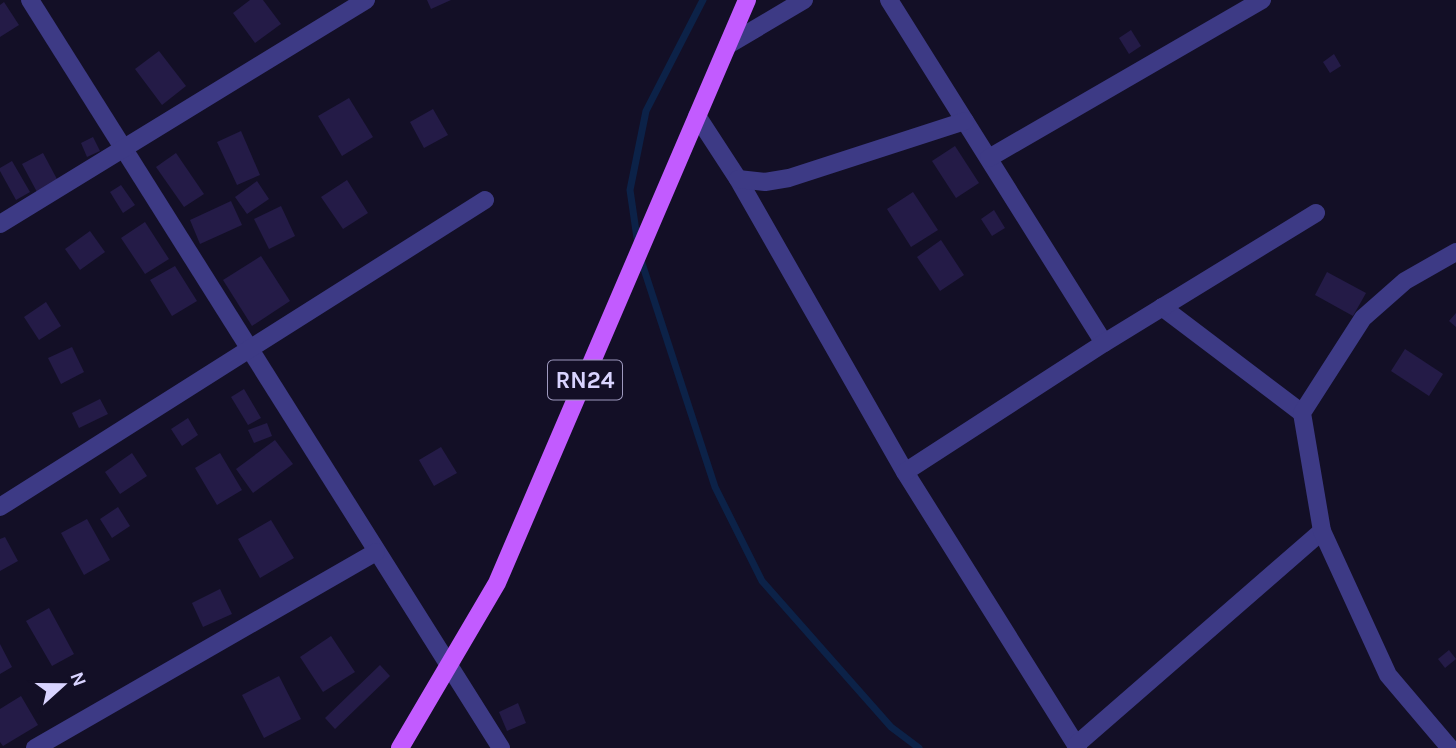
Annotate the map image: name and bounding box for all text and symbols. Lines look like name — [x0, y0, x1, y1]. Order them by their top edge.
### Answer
road number: RN24 — [548, 360, 622, 400]
north arrow — [28, 650, 98, 720]
text: N — [65, 669, 91, 690]

